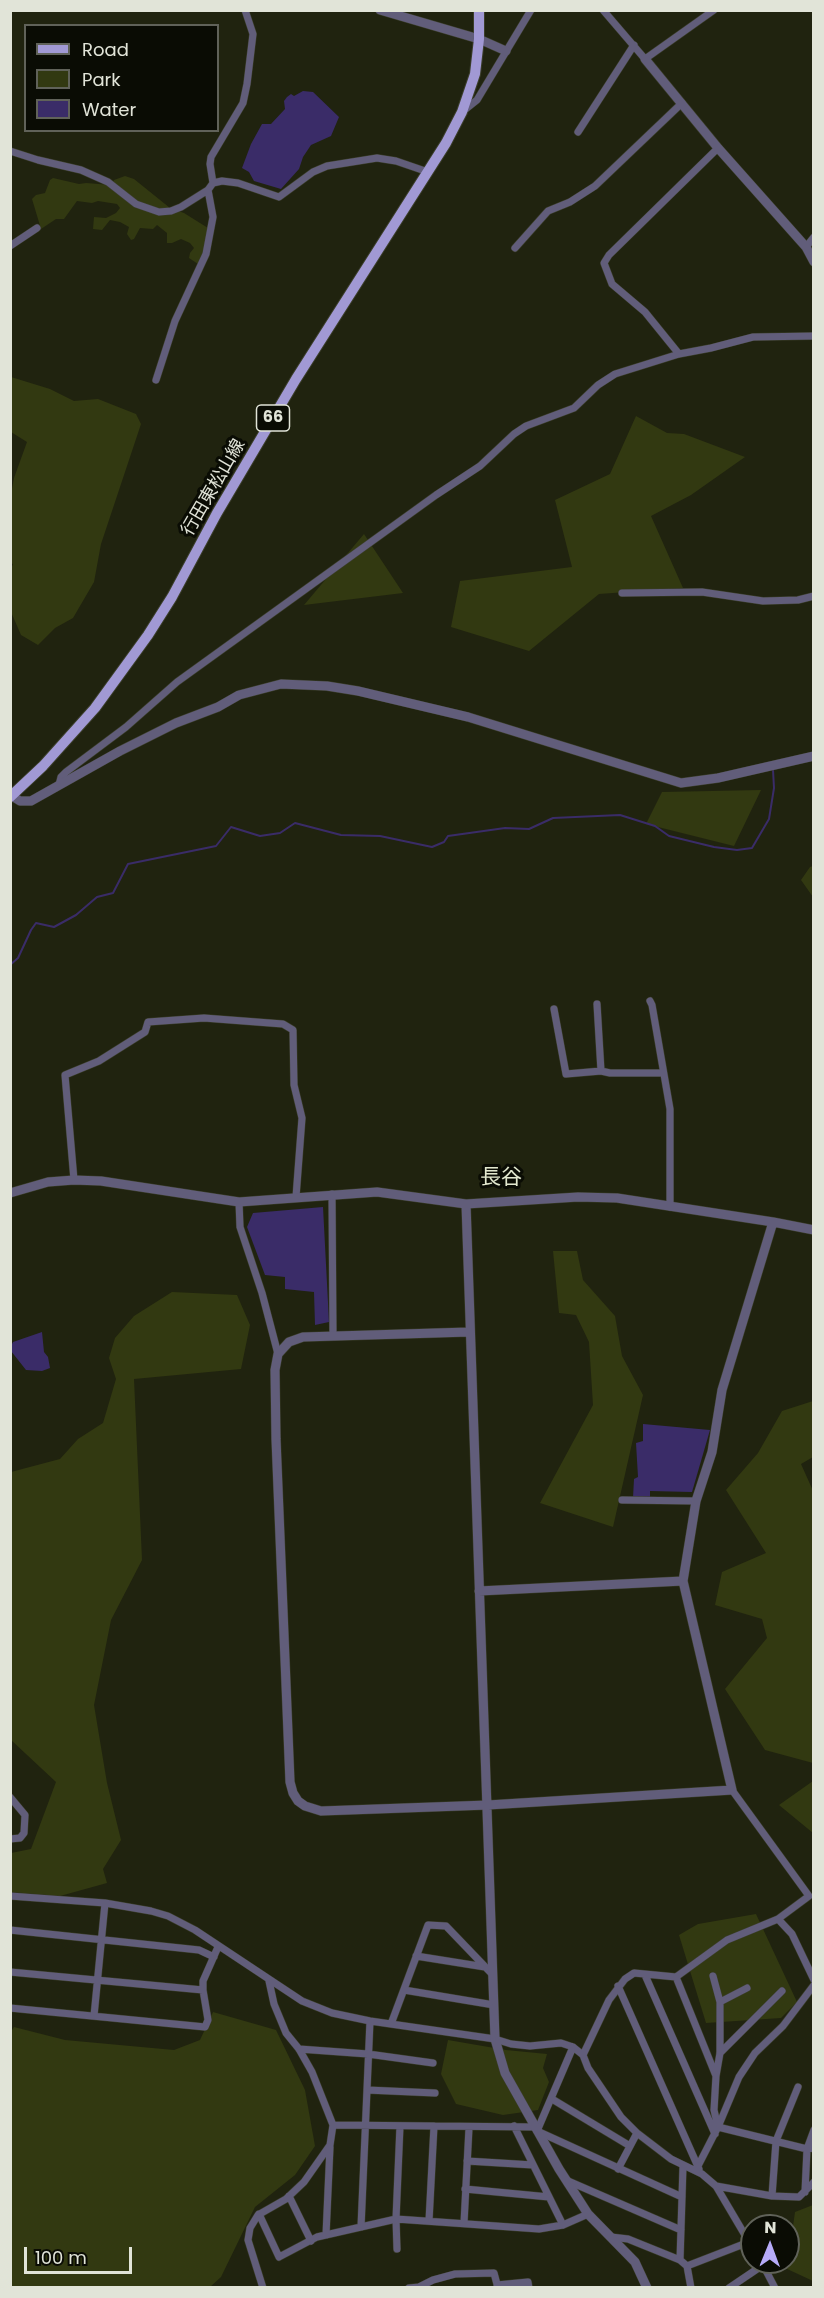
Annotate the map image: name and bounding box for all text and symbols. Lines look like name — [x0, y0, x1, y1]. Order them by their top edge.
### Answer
legend — [24, 24, 219, 132]
text: Road — [82, 37, 129, 62]
text: Park — [82, 67, 121, 92]
text: Water — [82, 97, 136, 122]
road number: 66 — [256, 405, 290, 431]
street label: 行田東松山線 — [178, 436, 250, 540]
district label: 長谷 — [480, 1166, 522, 1192]
north arrow — [740, 2214, 800, 2274]
text: N — [764, 2216, 777, 2239]
scale bar — [27, 2235, 135, 2273]
text: 100 m — [35, 2245, 87, 2270]

